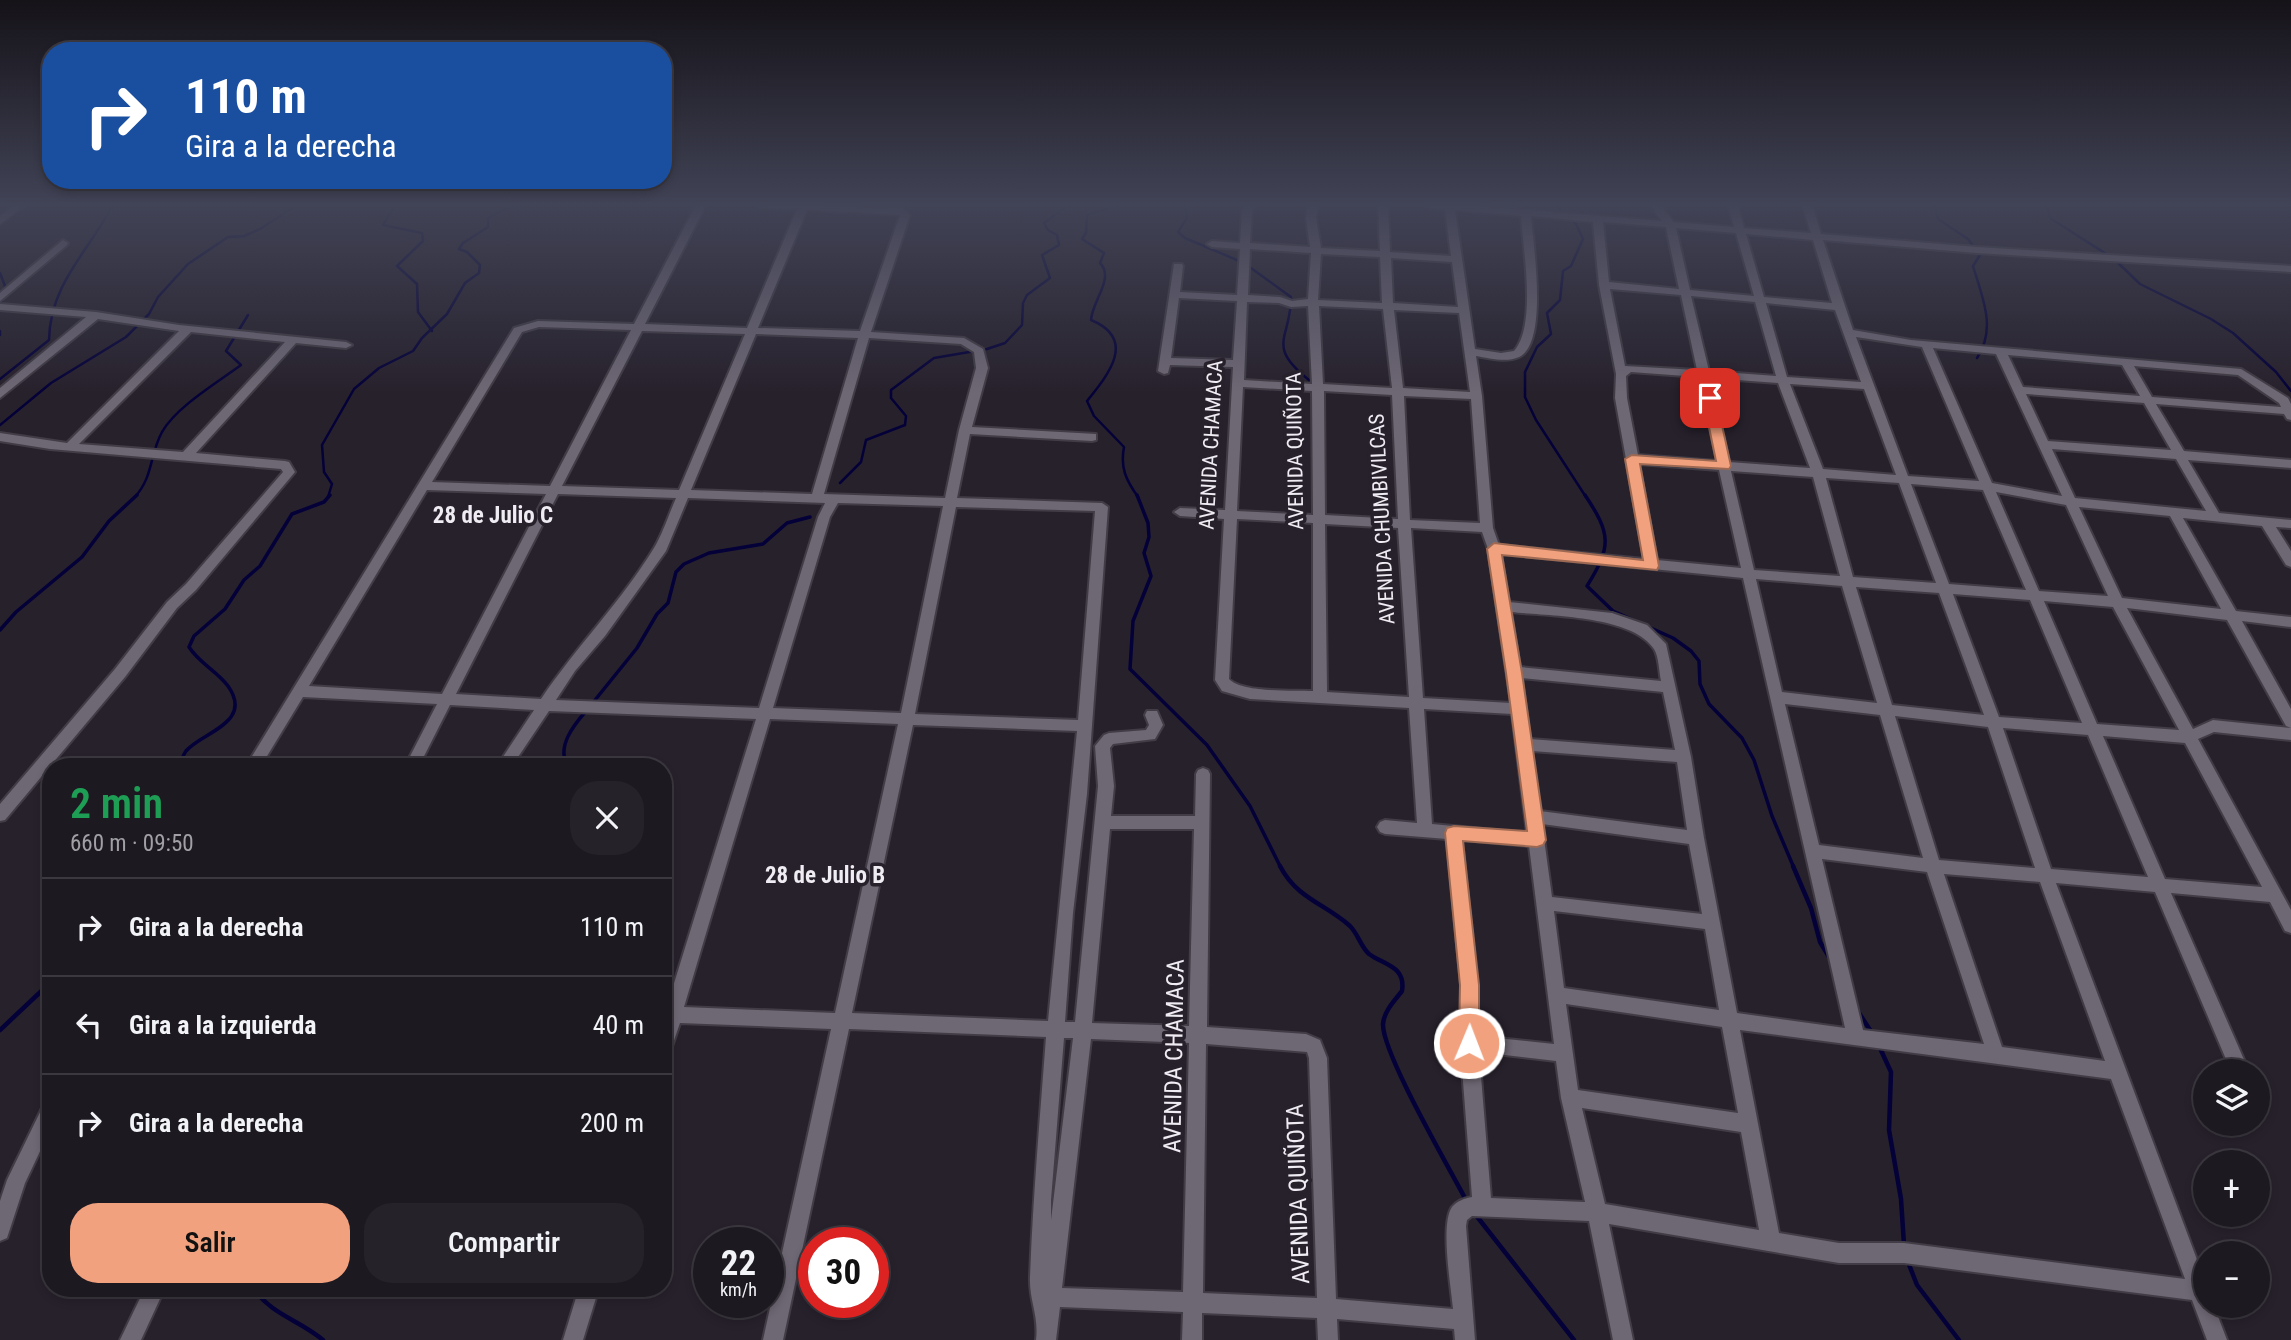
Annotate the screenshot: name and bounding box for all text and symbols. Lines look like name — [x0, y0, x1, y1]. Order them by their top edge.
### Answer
text: 110 m — [185, 68, 307, 125]
icon: right — [70, 70, 161, 161]
text: Gira a la derecha — [185, 127, 397, 165]
street label: AVENIDA CHAMACA — [1195, 360, 1227, 530]
pin — [1680, 368, 1740, 428]
street label: AVENIDA QUIÑOTA — [1282, 372, 1308, 530]
icon: arrive — [1691, 379, 1729, 417]
street label: AVENIDA CHUMBIVILCAS — [1364, 413, 1400, 625]
district label: 28 de Julio C — [433, 502, 553, 529]
text: 2 min — [70, 779, 163, 828]
button: close — [570, 781, 644, 855]
text: 660 m · 09:50 — [70, 830, 194, 857]
district label: 28 de Julio B — [765, 862, 885, 889]
icon: right — [70, 908, 108, 946]
text: Gira a la derecha — [129, 912, 303, 942]
text: 110 m — [580, 912, 644, 942]
street label: AVENIDA CHAMACA — [1158, 959, 1190, 1153]
icon: left — [70, 1006, 108, 1044]
position arrow — [1432, 1006, 1506, 1080]
text: Gira a la izquierda — [129, 1010, 317, 1040]
text: 40 m — [593, 1010, 644, 1040]
map controls — [2193, 1059, 2270, 1318]
button: layers — [2193, 1059, 2270, 1136]
street label: AVENIDA QUIÑOTA — [1281, 1103, 1315, 1285]
icon: right — [70, 1104, 108, 1142]
text: Gira a la derecha — [129, 1108, 303, 1138]
text: 200 m — [580, 1108, 644, 1138]
button: + — [2193, 1150, 2270, 1227]
button: Salir — [70, 1203, 350, 1283]
button: Compartir — [364, 1203, 644, 1283]
speed limit sign: 30 — [798, 1227, 889, 1318]
button: − — [2193, 1241, 2270, 1318]
text: 22 — [721, 1243, 756, 1284]
text: km/h — [720, 1279, 757, 1300]

